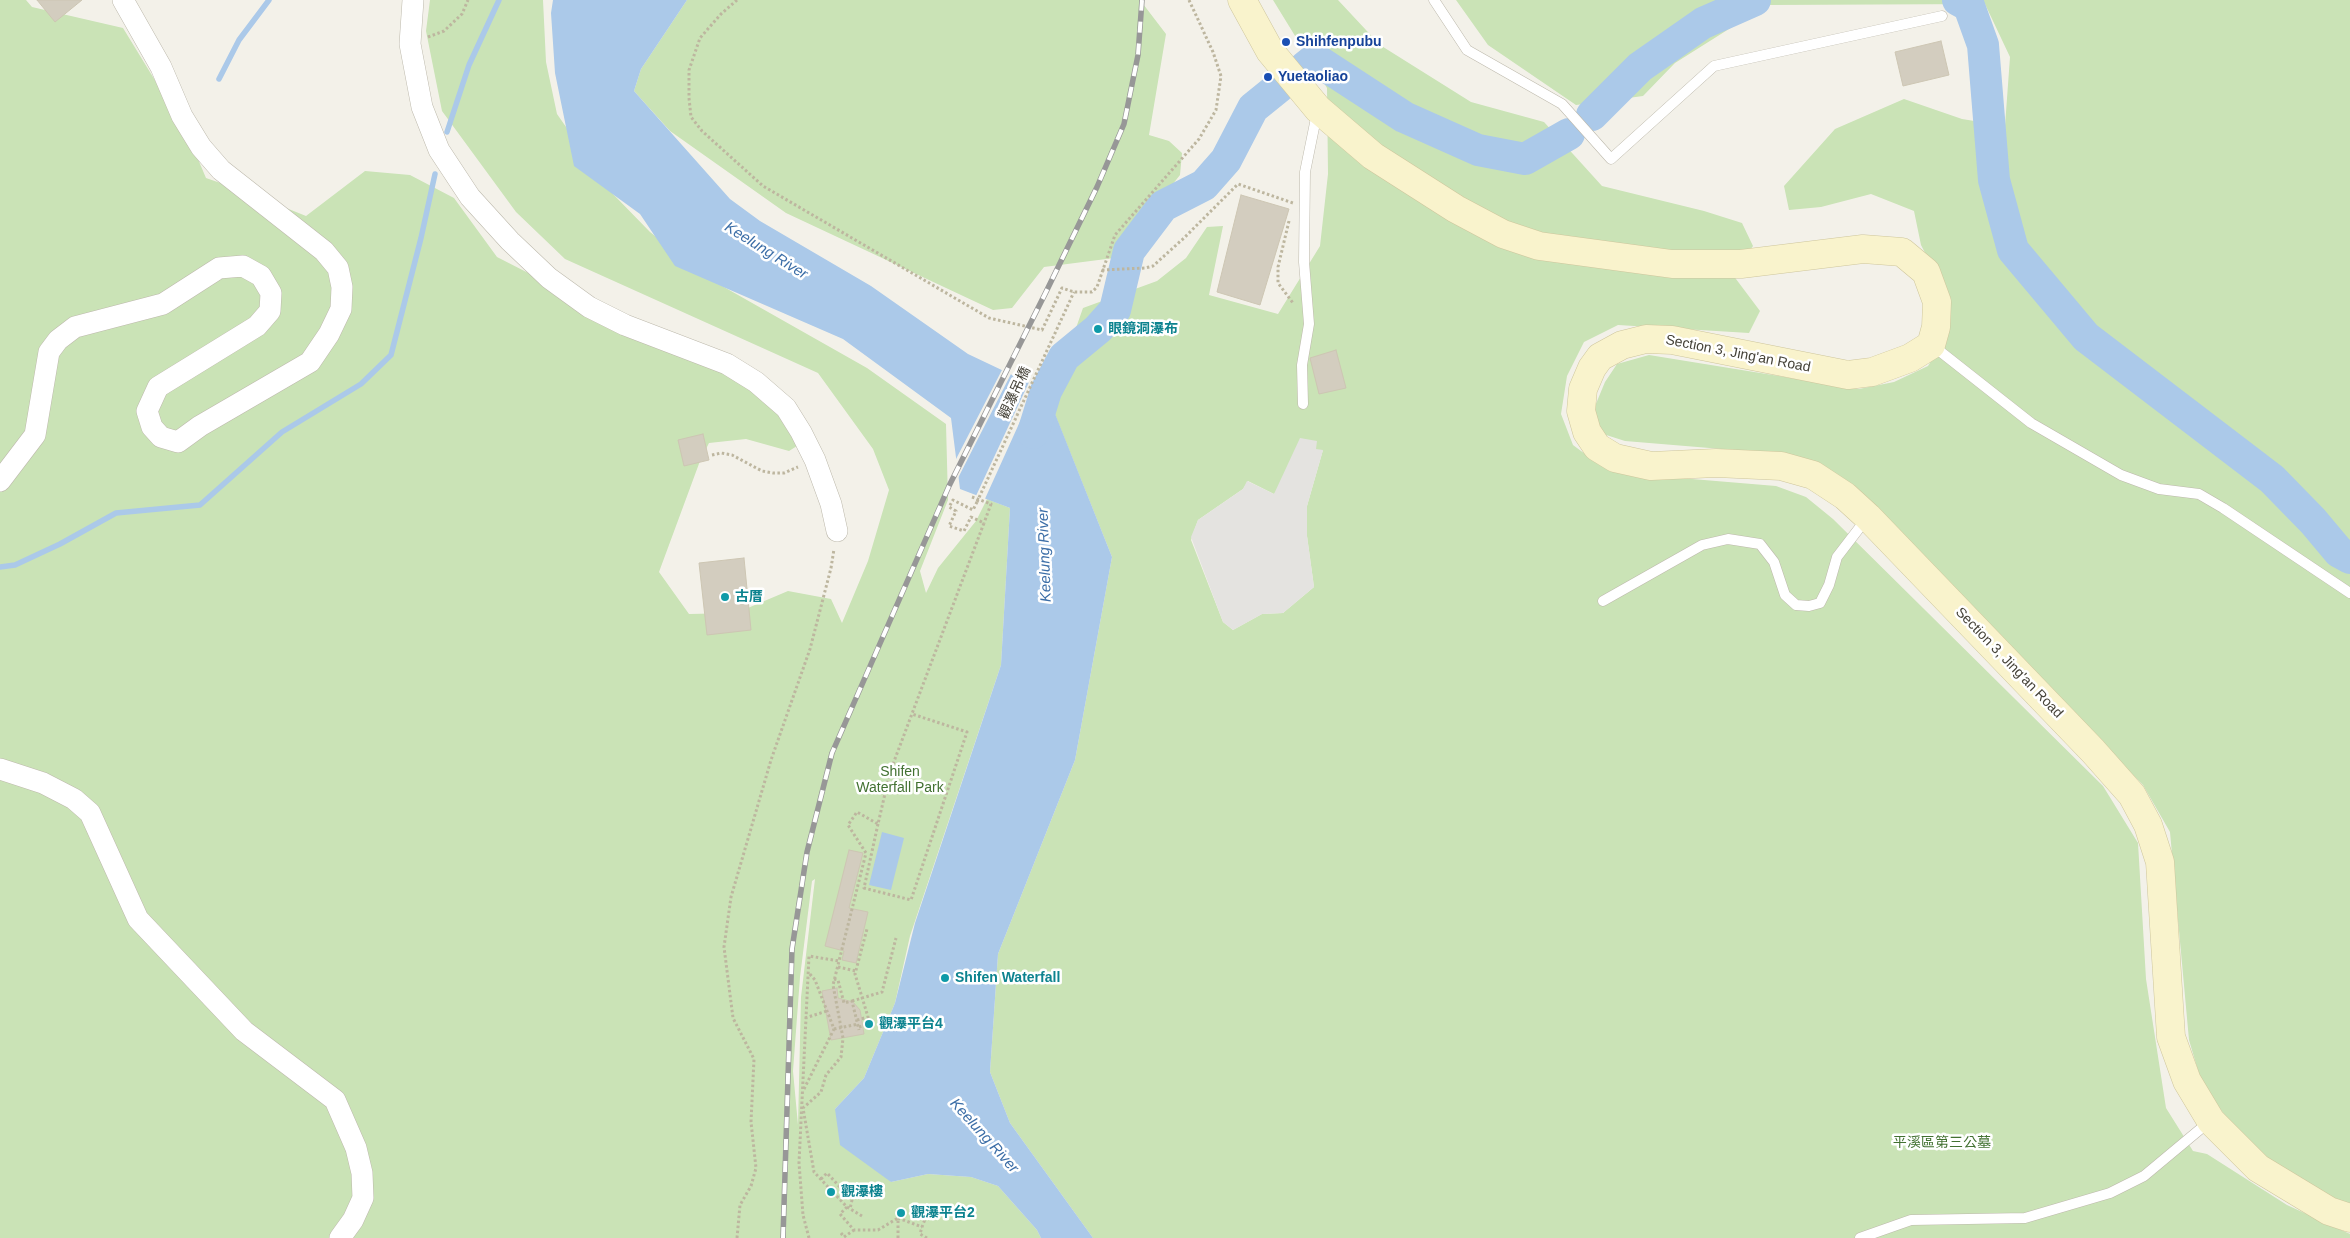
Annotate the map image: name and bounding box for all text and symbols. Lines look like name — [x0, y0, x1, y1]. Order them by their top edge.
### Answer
place label: Shihfenpubu — [1296, 34, 1382, 50]
marker: Shihfenpubu — [1280, 36, 1292, 48]
place label: Yuetaoliao — [1278, 69, 1348, 85]
marker: Yuetaoliao — [1262, 71, 1274, 83]
water label: Keelung River — [721, 218, 811, 284]
place label: 眼鏡洞瀑布 — [1108, 321, 1178, 337]
marker: 眼鏡洞瀑布 — [1092, 323, 1104, 335]
street label: Section 3, Jing'an Road — [1664, 332, 1812, 376]
street label: 觀瀑吊橋 — [996, 364, 1034, 422]
water label: Keelung River — [1034, 508, 1056, 602]
place label: 古厝 — [735, 589, 763, 605]
marker: 古厝 — [719, 591, 731, 603]
street label: Section 3, Jing'an Road — [1952, 604, 2066, 722]
park label: Shifen Waterfall Park — [856, 764, 944, 796]
place label: Shifen Waterfall — [955, 970, 1060, 986]
marker: Shifen Waterfall — [939, 972, 951, 984]
place label: 觀瀑平台4 — [879, 1016, 943, 1032]
marker: 觀瀑平台4 — [863, 1018, 875, 1030]
water label: Keelung River — [946, 1095, 1022, 1177]
park label: 平溪區第三公墓 — [1893, 1135, 1991, 1151]
place label: 觀瀑樓 — [841, 1184, 883, 1200]
marker: 觀瀑樓 — [825, 1186, 837, 1198]
place label: 觀瀑平台2 — [911, 1205, 975, 1221]
marker: 觀瀑平台2 — [895, 1207, 907, 1219]

